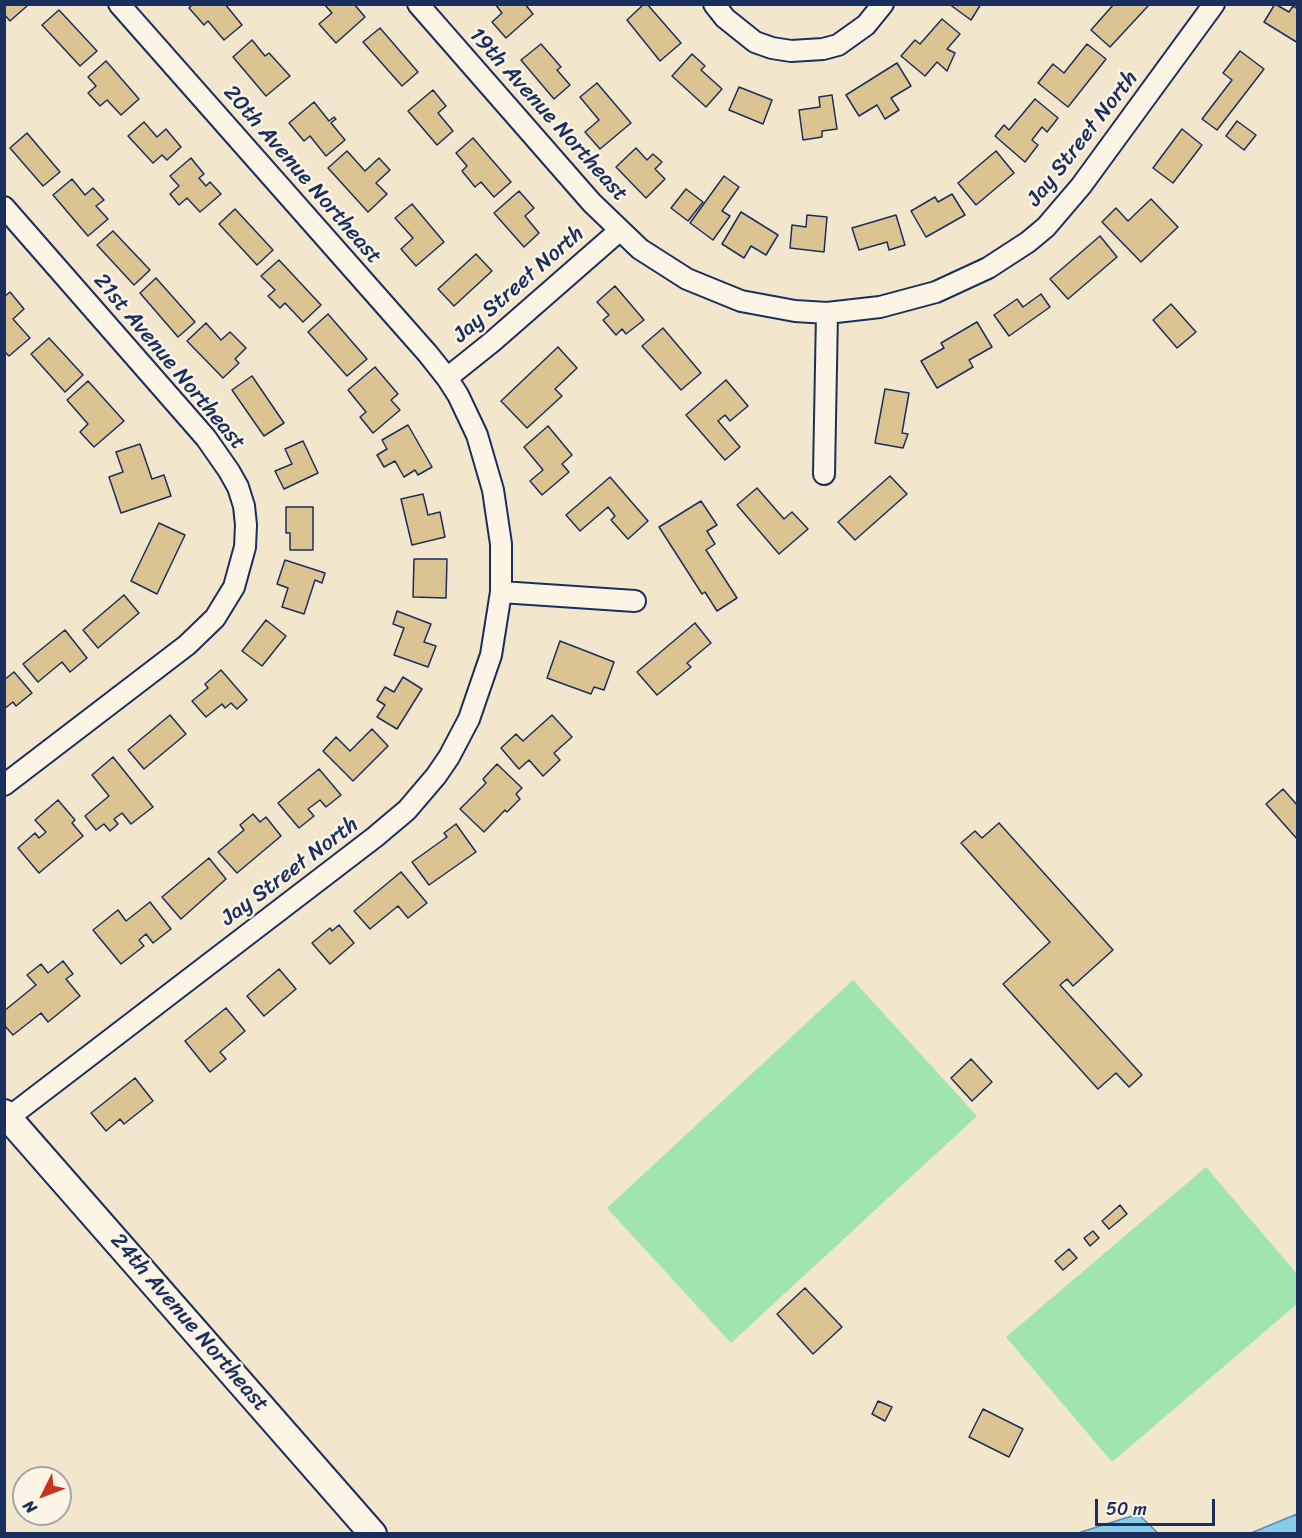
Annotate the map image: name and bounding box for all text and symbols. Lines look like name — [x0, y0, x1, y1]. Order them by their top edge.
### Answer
street label: 19th Avenue Northeast — [463, 23, 633, 207]
street label: Jay Street North — [1022, 66, 1144, 212]
street label: 20th Avenue Northeast — [217, 80, 387, 270]
street label: Jay Street North — [448, 221, 590, 349]
street label: 21st Avenue Northeast — [87, 268, 251, 456]
street label: Jay Street North — [216, 812, 364, 932]
street label: 24th Avenue Northeast — [104, 1228, 274, 1418]
north arrow — [12, 1466, 72, 1526]
scale bar — [1098, 1487, 1218, 1525]
text: N — [15, 1493, 44, 1521]
text: 50 m — [1106, 1493, 1147, 1525]

